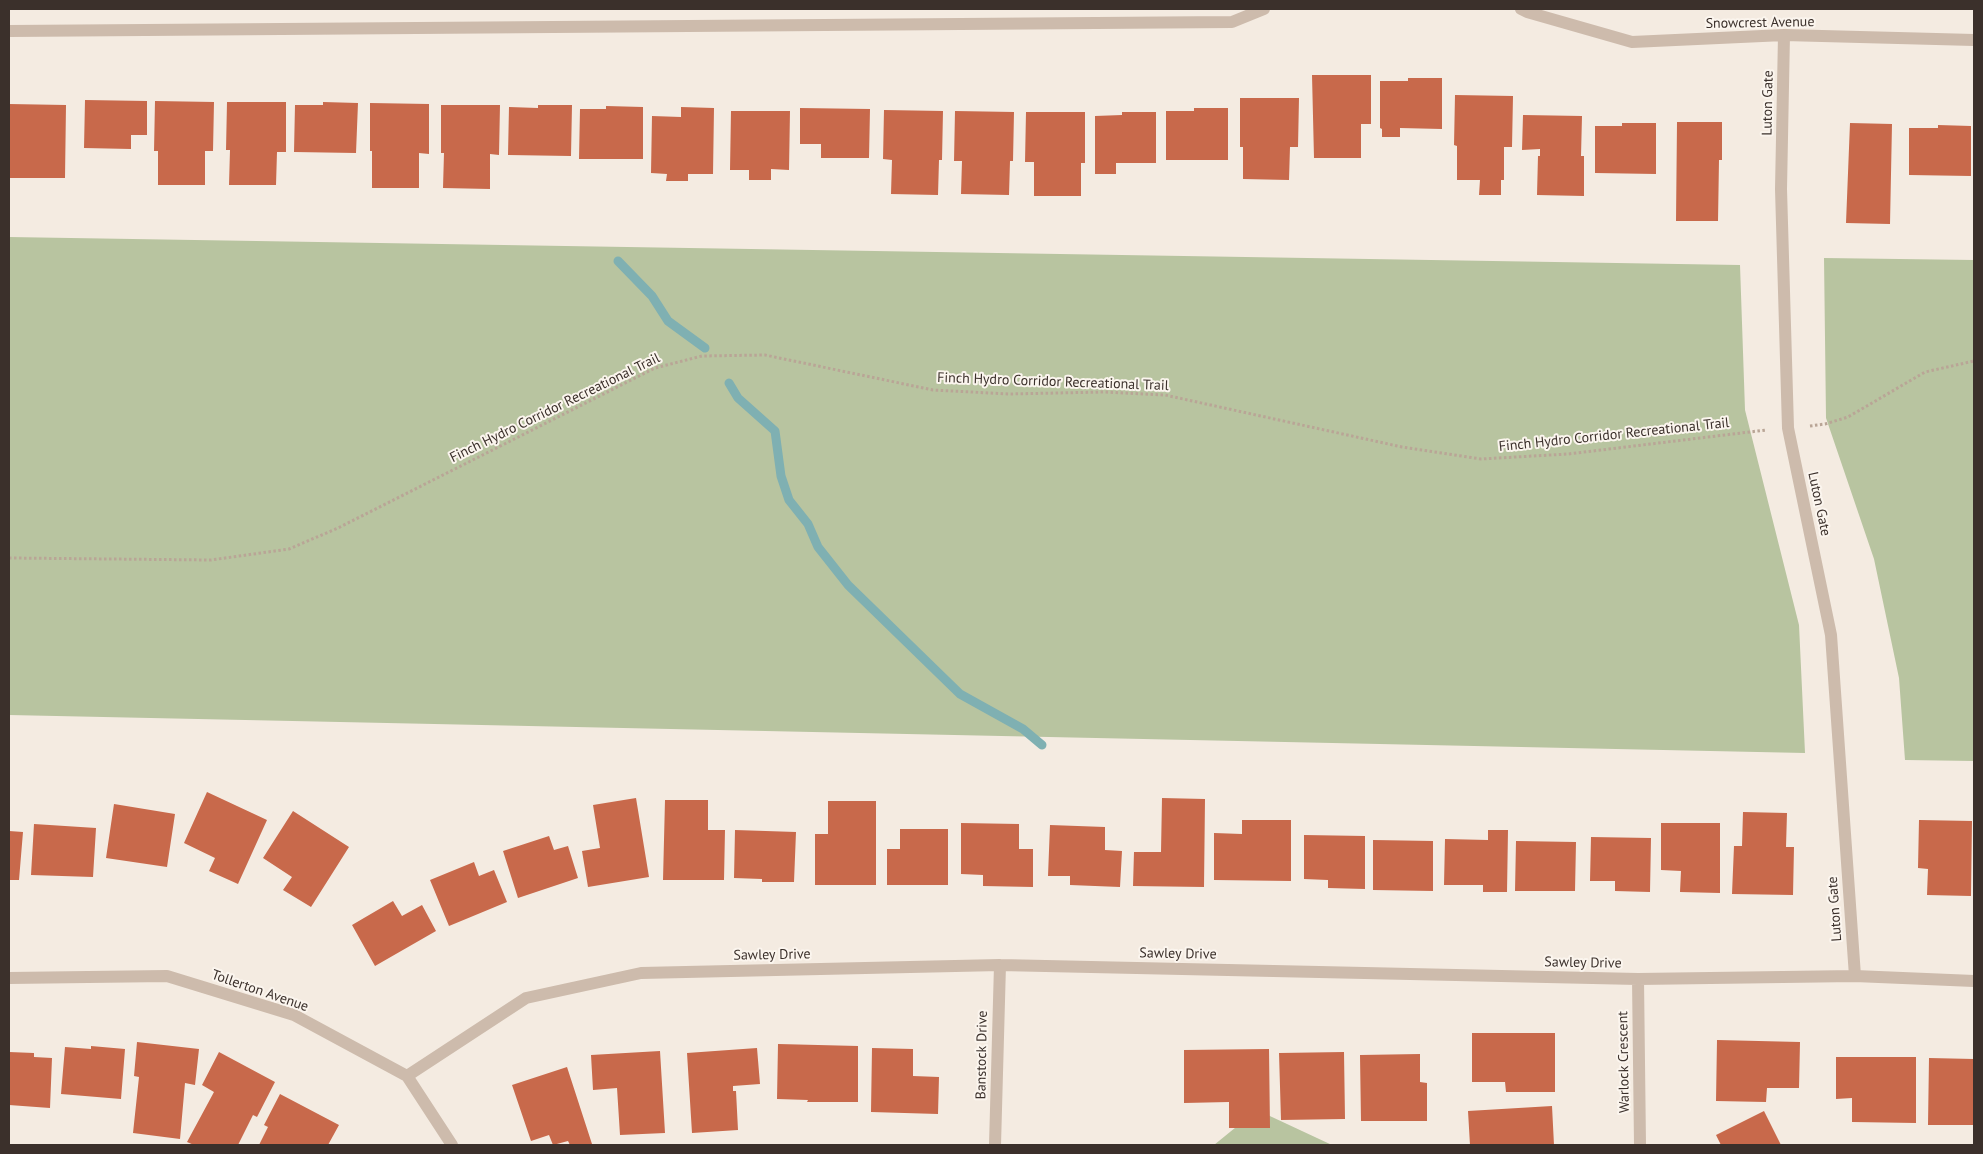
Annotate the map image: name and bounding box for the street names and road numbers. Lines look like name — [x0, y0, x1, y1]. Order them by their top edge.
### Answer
street label: Snowcrest Avenue — [1705, 14, 1815, 32]
street label: Luton Gate — [1759, 70, 1777, 136]
street label: Finch Hydro Corridor Recreational Trail — [447, 350, 663, 466]
street label: Finch Hydro Corridor Recreational Trail — [937, 370, 1169, 394]
street label: Finch Hydro Corridor Recreational Trail — [1498, 415, 1730, 455]
street label: Luton Gate — [1804, 470, 1834, 538]
street label: Luton Gate — [1824, 876, 1846, 942]
street label: Sawley Drive — [1139, 945, 1217, 963]
street label: Sawley Drive — [733, 946, 811, 964]
street label: Sawley Drive — [1544, 954, 1622, 972]
street label: Tollerton Avenue — [209, 967, 311, 1015]
street label: Banstock Drive — [973, 1010, 991, 1100]
street label: Warlock Crescent — [1615, 1011, 1633, 1113]

